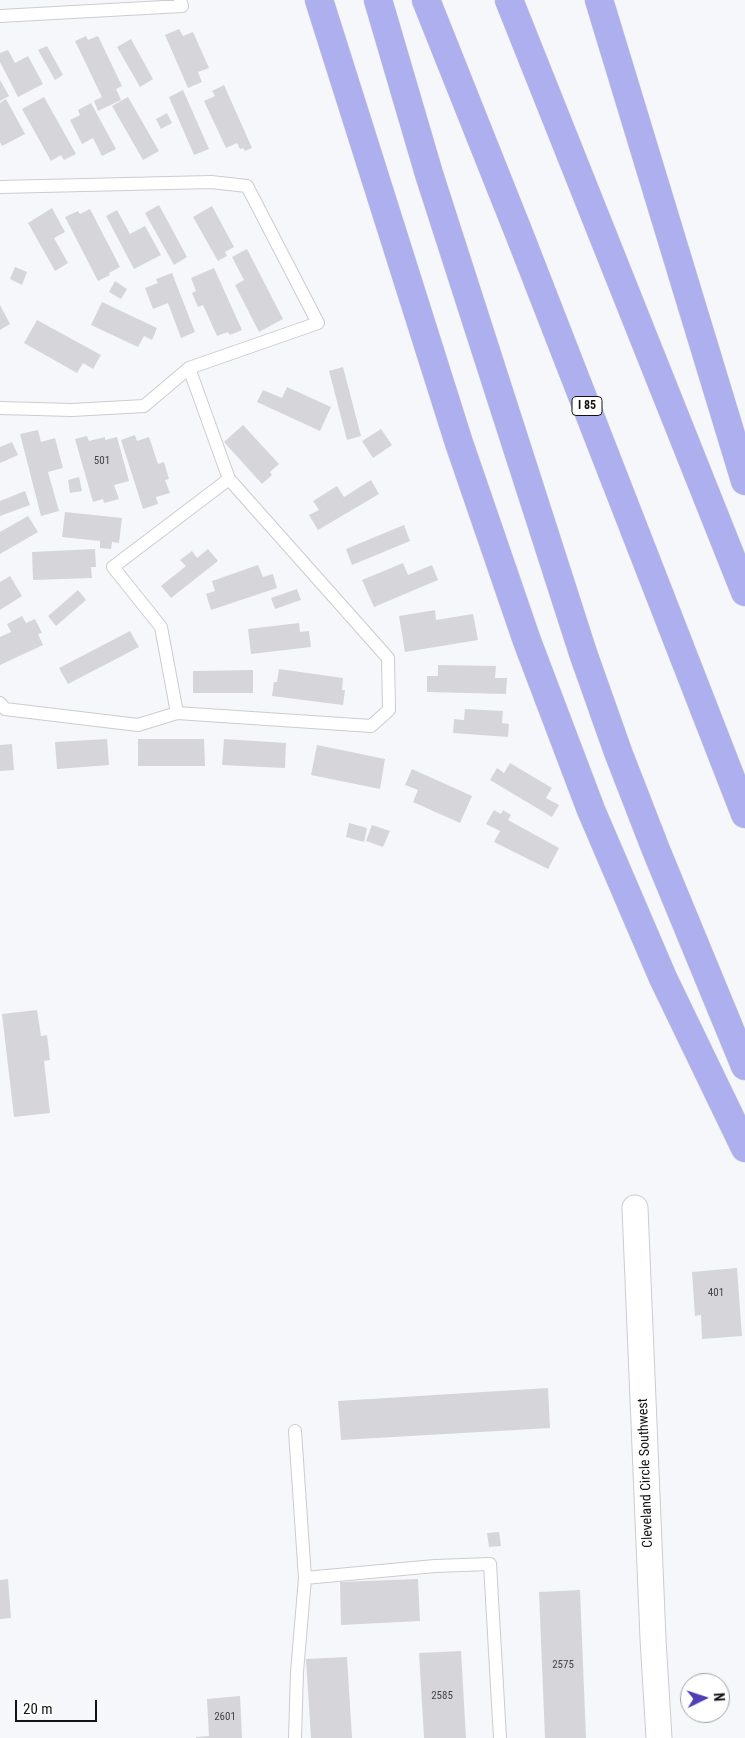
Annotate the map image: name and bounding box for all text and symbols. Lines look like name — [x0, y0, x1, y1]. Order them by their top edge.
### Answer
road number: I 85 — [572, 396, 602, 416]
house number: 501 — [94, 454, 110, 468]
house number: 401 — [708, 1286, 724, 1300]
street label: Cleveland Circle Southwest — [635, 1398, 657, 1548]
house number: 2575 — [552, 1658, 574, 1672]
north arrow — [680, 1673, 730, 1723]
house number: 2585 — [431, 1689, 453, 1703]
scale bar — [18, 1690, 100, 1722]
text: N — [711, 1692, 727, 1702]
text: 20 m — [23, 1700, 53, 1718]
house number: 2601 — [214, 1710, 236, 1724]

